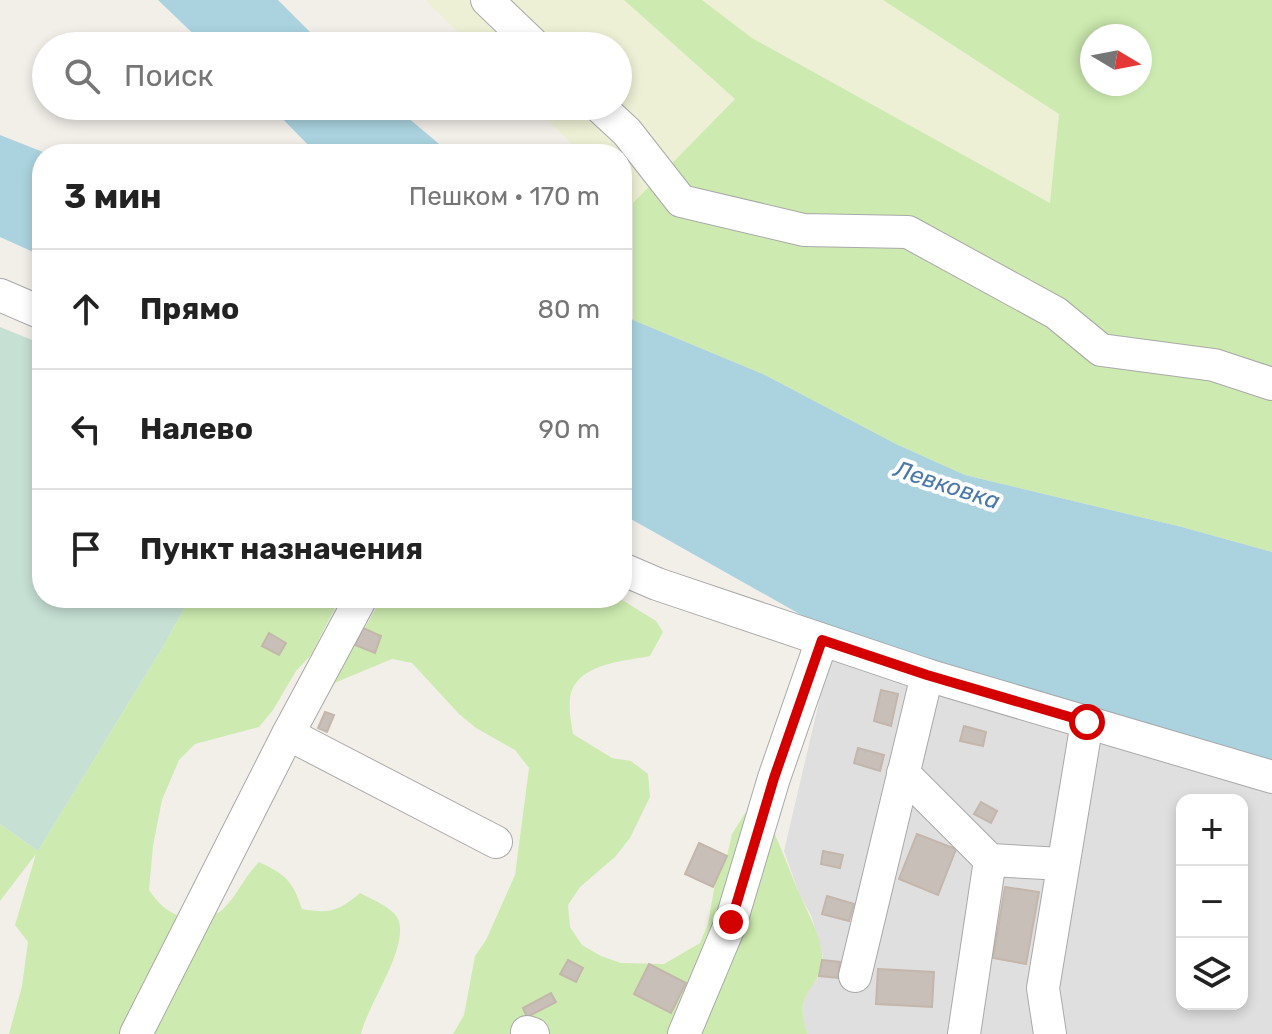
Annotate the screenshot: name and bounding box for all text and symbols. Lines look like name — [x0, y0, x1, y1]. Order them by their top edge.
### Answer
north arrow — [1080, 24, 1152, 96]
search box — [32, 32, 632, 120]
icon: search — [60, 54, 104, 98]
text: Поиск — [124, 58, 214, 94]
text: 3 мин — [64, 176, 162, 217]
text: Пешком · 170 m — [409, 181, 600, 212]
icon: ahead — [64, 287, 108, 331]
text: Прямо — [140, 291, 239, 327]
text: 80 m — [537, 294, 600, 325]
icon: left — [64, 407, 108, 451]
text: Налево — [140, 411, 253, 447]
text: 90 m — [539, 414, 600, 445]
water label: Левковка — [889, 454, 1003, 515]
icon: arrive — [64, 527, 108, 571]
text: Пункт назначения — [140, 531, 423, 567]
route start — [1069, 704, 1105, 740]
map controls — [1176, 794, 1248, 1010]
button: + — [1176, 794, 1248, 866]
button: − — [1176, 866, 1248, 938]
route end — [713, 904, 749, 940]
button: layers — [1176, 938, 1248, 1010]

